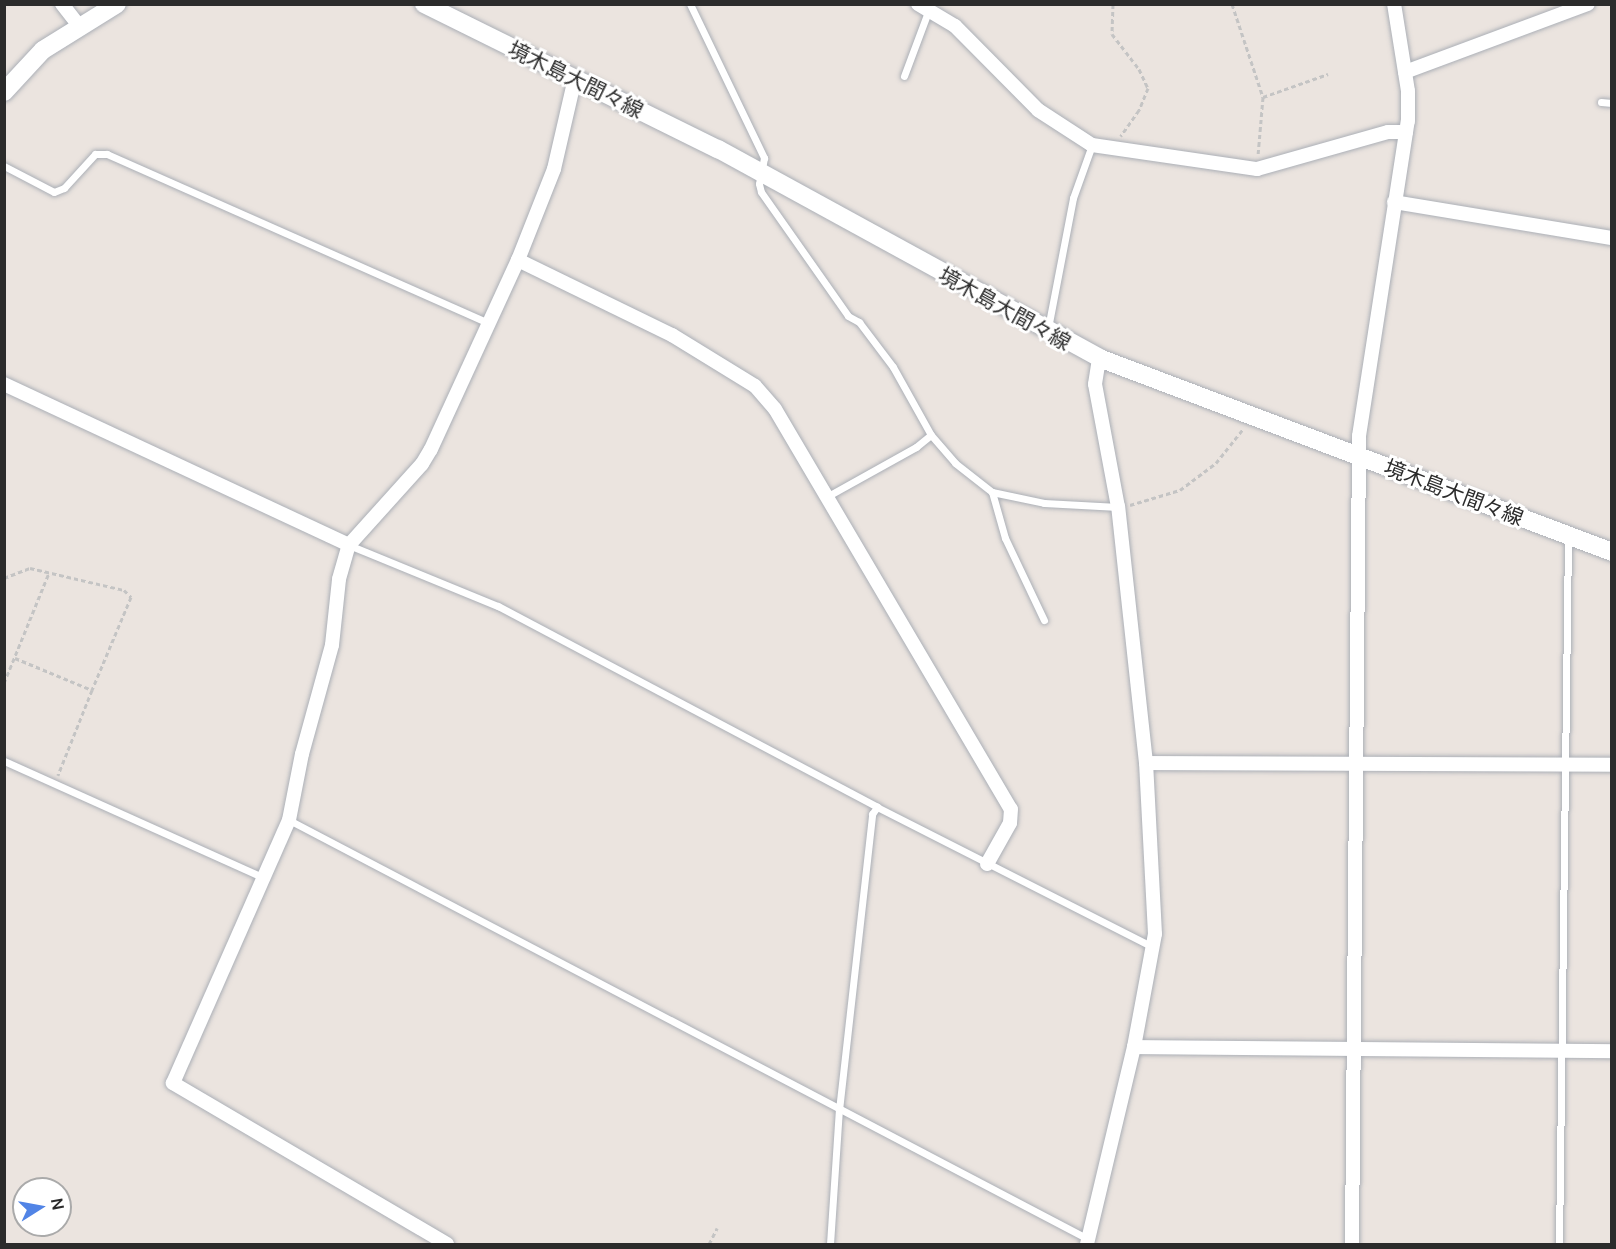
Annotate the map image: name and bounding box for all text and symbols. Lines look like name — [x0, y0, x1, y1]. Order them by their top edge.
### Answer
street label: 境木島大間々線 — [504, 35, 648, 123]
street label: 境木島大間々線 — [935, 261, 1075, 355]
street label: 境木島大間々線 — [1381, 454, 1527, 530]
north arrow — [12, 1177, 72, 1237]
text: N — [46, 1196, 70, 1212]

